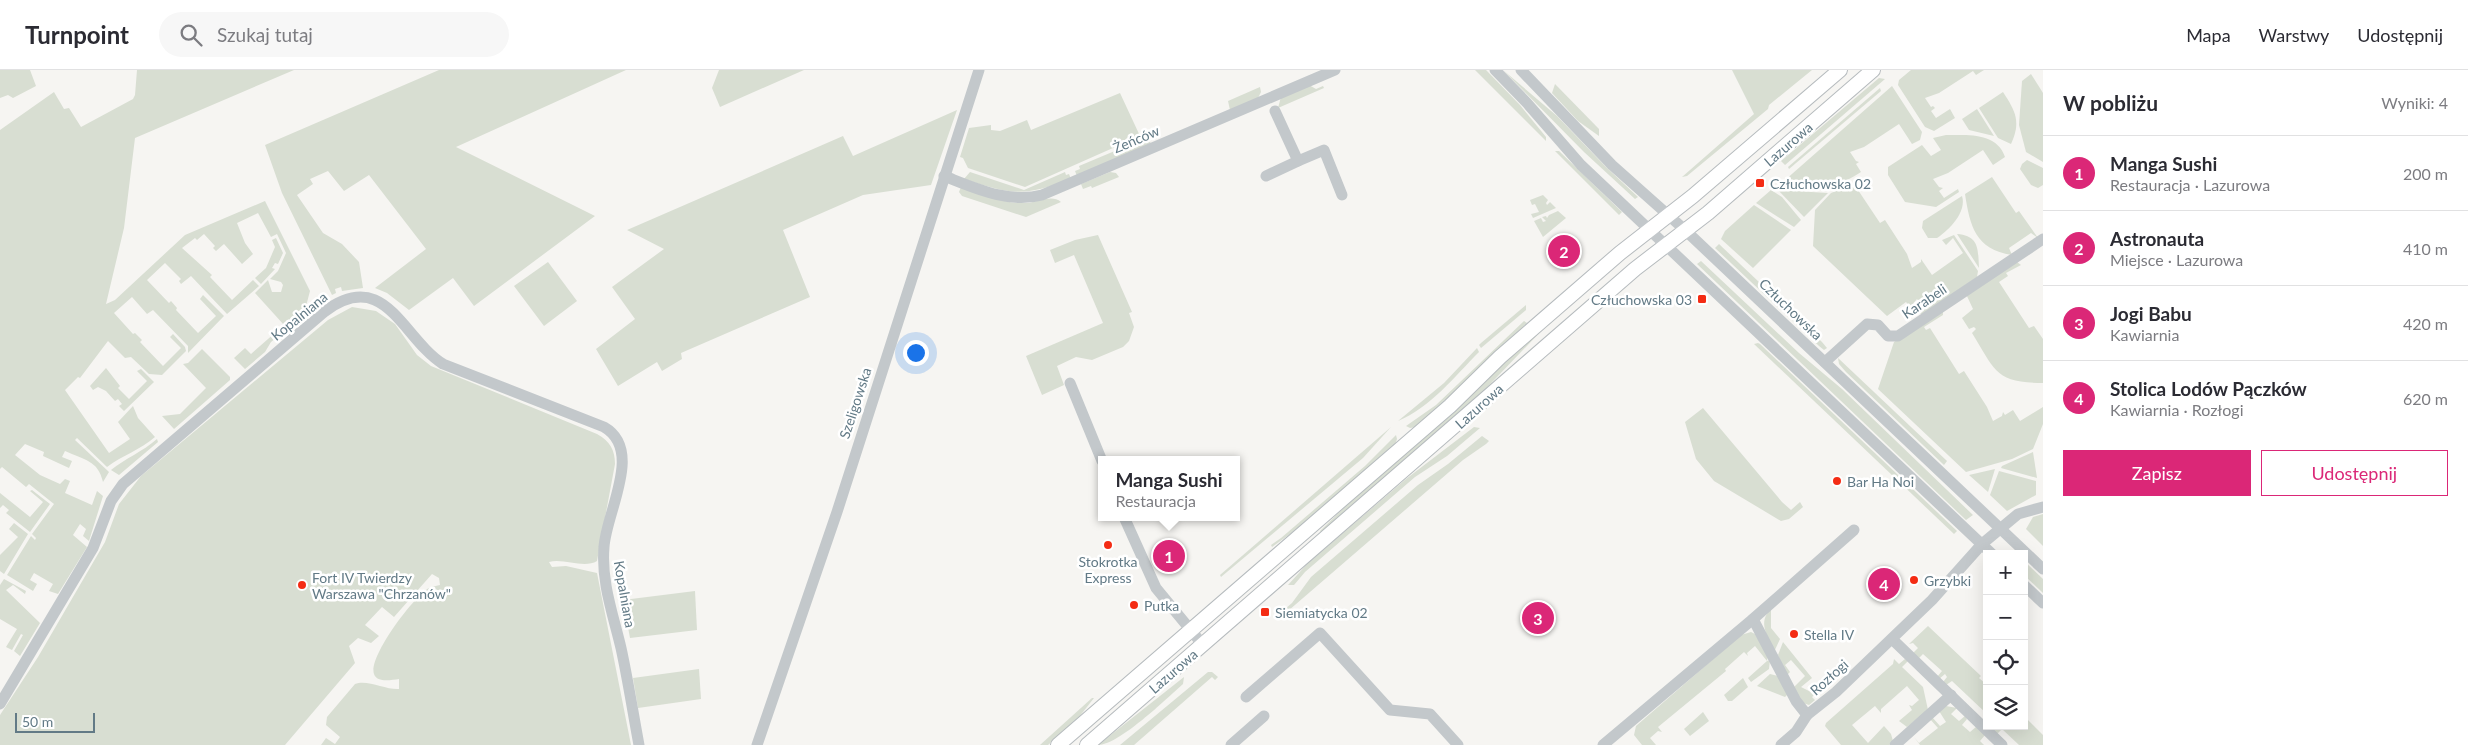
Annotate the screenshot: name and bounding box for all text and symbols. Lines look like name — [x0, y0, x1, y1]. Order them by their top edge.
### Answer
search box — [159, 12, 509, 57]
text: Turnpoint — [25, 20, 129, 49]
icon: search — [177, 21, 205, 49]
text: Szukaj tutaj — [217, 23, 313, 46]
text: Mapa — [2186, 24, 2231, 46]
text: Warstwy — [2259, 24, 2329, 46]
text: Udostępnij — [2357, 24, 2443, 46]
text: W pobliżu — [2063, 90, 2158, 115]
text: Wyniki: 4 — [2381, 93, 2448, 112]
street label: Lazurowa — [1760, 118, 1816, 170]
street label: Żeńców — [1110, 122, 1162, 156]
text: Manga Sushi — [2110, 152, 2217, 175]
text: 1 — [2074, 164, 2084, 183]
text: 200 m — [2403, 164, 2448, 183]
place label: Człuchowska 02 — [1770, 175, 1871, 192]
text: Restauracja · Lazurowa — [2110, 175, 2270, 194]
marker: Człuchowska 02 — [1754, 177, 1766, 189]
text: Astronauta — [2110, 227, 2204, 250]
pin: 2 — [1548, 232, 1580, 270]
text: 2 — [2074, 239, 2084, 258]
text: 410 m — [2403, 239, 2448, 258]
text: Miejsce · Lazurowa — [2110, 250, 2243, 269]
street label: Człuchowska — [1756, 275, 1826, 343]
street label: Karabeli — [1899, 280, 1949, 322]
street label: Kopalniana — [267, 288, 331, 344]
place label: Człuchowska 03 — [1591, 291, 1692, 308]
marker: Człuchowska 03 — [1696, 293, 1708, 305]
text: Jogi Babu — [2110, 302, 2192, 325]
text: 3 — [2074, 314, 2084, 333]
text: 420 m — [2403, 314, 2448, 333]
text: Kawiarnia — [2110, 325, 2179, 344]
your location — [903, 340, 929, 366]
street label: Szeligowska — [836, 365, 874, 441]
text: Stolica Lodów Pączków — [2110, 377, 2307, 400]
street label: Lazurowa — [1451, 380, 1507, 432]
text: 4 — [2074, 389, 2084, 408]
text: 620 m — [2403, 389, 2448, 408]
text: Kawiarnia · Rozłogi — [2110, 400, 2244, 419]
button: Zapisz — [2063, 450, 2251, 496]
button: Udostępnij — [2261, 450, 2448, 496]
popup — [1098, 456, 1240, 521]
text: Manga Sushi — [1115, 468, 1223, 491]
place label: Bar Ha Noi — [1847, 473, 1914, 490]
marker: Bar Ha Noi — [1831, 475, 1843, 487]
text: Restauracja — [1115, 491, 1196, 510]
pin: 1 — [1153, 537, 1185, 575]
marker: Stokrotka Express — [1102, 539, 1114, 551]
map controls — [1983, 550, 2028, 730]
button: + — [1983, 550, 2028, 595]
place label: Stokrotka Express — [1078, 553, 1138, 586]
street label: Kopalniana — [611, 559, 639, 629]
pin: 4 — [1868, 565, 1900, 603]
place label: Fort IV Twierdzy Warszawa "Chrzanów" — [312, 569, 451, 602]
place label: Grzybki — [1924, 572, 1971, 589]
marker: Grzybki — [1908, 574, 1920, 586]
marker: Fort IV Twierdzy Warszawa "Chrzanów" — [296, 579, 308, 591]
button: − — [1983, 595, 2028, 640]
place label: Putka — [1144, 597, 1179, 614]
marker: Putka — [1128, 599, 1140, 611]
pin: 3 — [1522, 599, 1554, 637]
place label: Siemiatycka 02 — [1275, 604, 1368, 621]
marker: Siemiatycka 02 — [1259, 606, 1271, 618]
place label: Stella IV — [1804, 626, 1855, 643]
marker: Stella IV — [1788, 628, 1800, 640]
button: locate — [1983, 640, 2028, 685]
street label: Lazurowa — [1145, 645, 1201, 697]
street label: Rozłogi — [1806, 656, 1852, 698]
button: layers — [1983, 685, 2028, 730]
scale bar — [15, 710, 95, 733]
text: 50 m — [22, 713, 53, 730]

